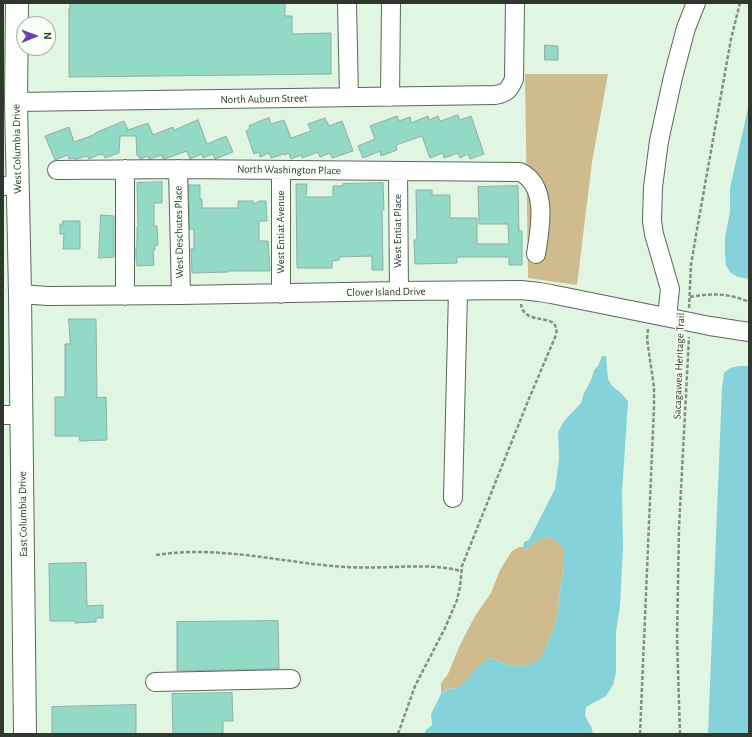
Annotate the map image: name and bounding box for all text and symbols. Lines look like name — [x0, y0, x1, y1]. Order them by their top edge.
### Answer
north arrow — [16, 16, 56, 56]
text: N — [42, 32, 53, 40]
street label: North Auburn Street — [220, 92, 308, 106]
street label: West Columbia Drive — [10, 104, 24, 194]
street label: North Washington Place — [237, 162, 341, 178]
street label: West Deschutes Place — [172, 186, 186, 278]
street label: West Entiat Avenue — [274, 190, 288, 274]
street label: West Entiat Place — [391, 194, 405, 268]
street label: Clover Island Drive — [346, 285, 426, 299]
street label: Sacagawea Heritage Trail — [671, 312, 687, 420]
street label: East Columbia Drive — [16, 471, 30, 557]

